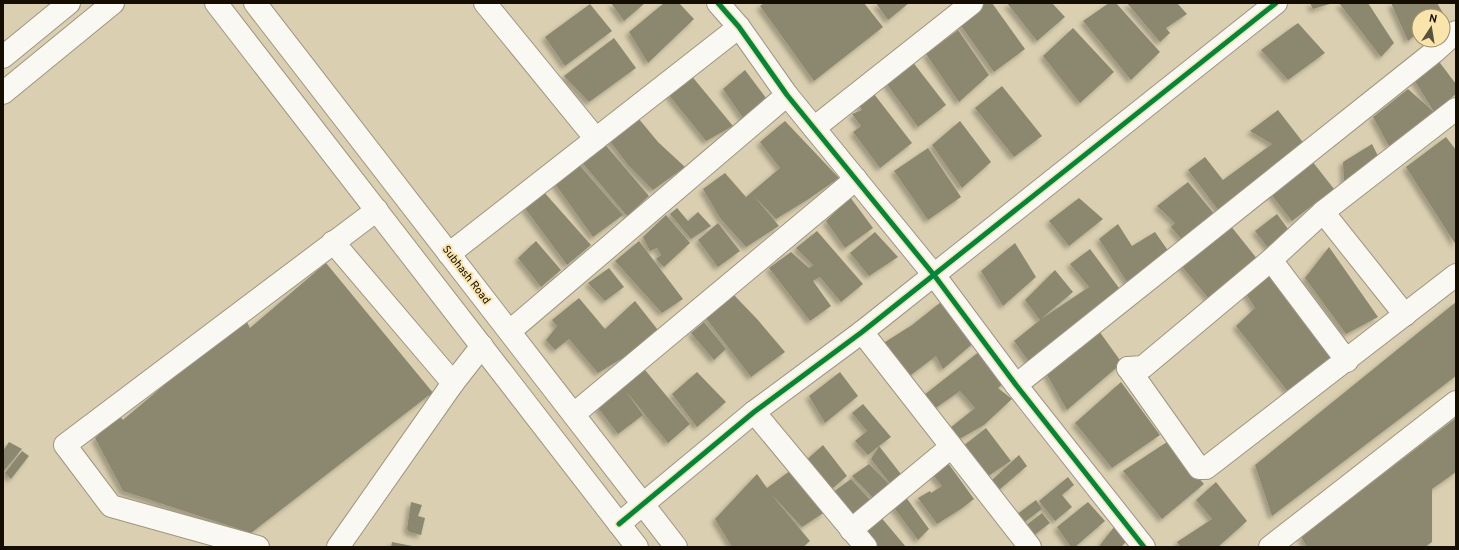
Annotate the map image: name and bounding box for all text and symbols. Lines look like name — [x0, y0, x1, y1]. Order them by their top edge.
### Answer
north arrow — [1411, 8, 1451, 48]
text: N — [1428, 12, 1438, 27]
street label: Subhash Road — [439, 243, 493, 307]

